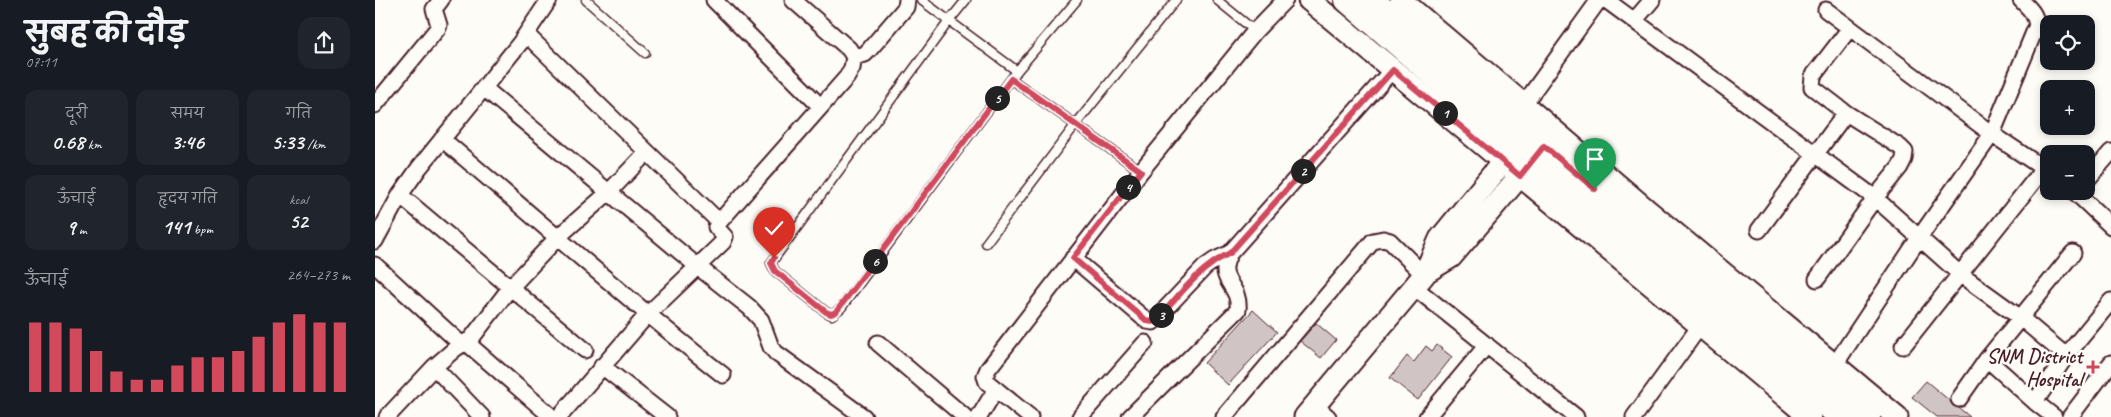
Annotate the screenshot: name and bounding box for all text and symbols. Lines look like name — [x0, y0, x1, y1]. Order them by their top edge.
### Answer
text: सुबह की दौड़ — [25, 15, 187, 50]
map controls — [2040, 15, 2095, 200]
button: locate — [2040, 15, 2095, 70]
button: share — [298, 17, 350, 69]
text: 07:11 — [25, 52, 57, 72]
button: + — [2040, 80, 2095, 135]
pin: 5 — [985, 86, 1009, 110]
text: 5 — [994, 90, 1001, 107]
pin: 1 — [1433, 100, 1457, 126]
text: दूरी — [65, 105, 88, 122]
text: समय — [171, 105, 204, 122]
text: गति — [286, 105, 311, 122]
text: 1 — [1442, 105, 1449, 122]
text: 0.68 — [51, 129, 84, 155]
text: 3:46 — [171, 129, 204, 155]
text: 5:33 — [272, 129, 304, 155]
text: km — [84, 136, 102, 153]
text: /km — [304, 136, 325, 153]
pin — [1574, 138, 1616, 189]
icon: arrive — [1581, 145, 1609, 173]
button: − — [2040, 145, 2095, 200]
pin: 2 — [1291, 158, 1315, 184]
text: 2 — [1300, 163, 1307, 180]
pin: 4 — [1115, 174, 1141, 200]
text: 4 — [1125, 179, 1132, 196]
text: ऊँचाई — [58, 190, 95, 207]
text: हृदय गति — [158, 190, 217, 207]
text: kcal — [289, 191, 308, 208]
pin — [753, 207, 795, 258]
text: 52 — [289, 208, 308, 234]
text: 9 — [66, 214, 75, 240]
text: 141 — [162, 214, 190, 240]
icon: check — [760, 214, 788, 242]
text: m — [75, 221, 87, 238]
text: bpm — [190, 221, 213, 238]
pin: 6 — [863, 248, 887, 274]
text: 6 — [872, 253, 879, 270]
text: 264–273 m — [287, 265, 350, 285]
text: ऊँचाई — [25, 270, 68, 290]
pin: 3 — [1149, 302, 1173, 328]
text: 3 — [1158, 307, 1165, 324]
place label: SNM District Hospital — [1987, 344, 2086, 392]
marker: SNM District Hospital — [2086, 360, 2100, 374]

